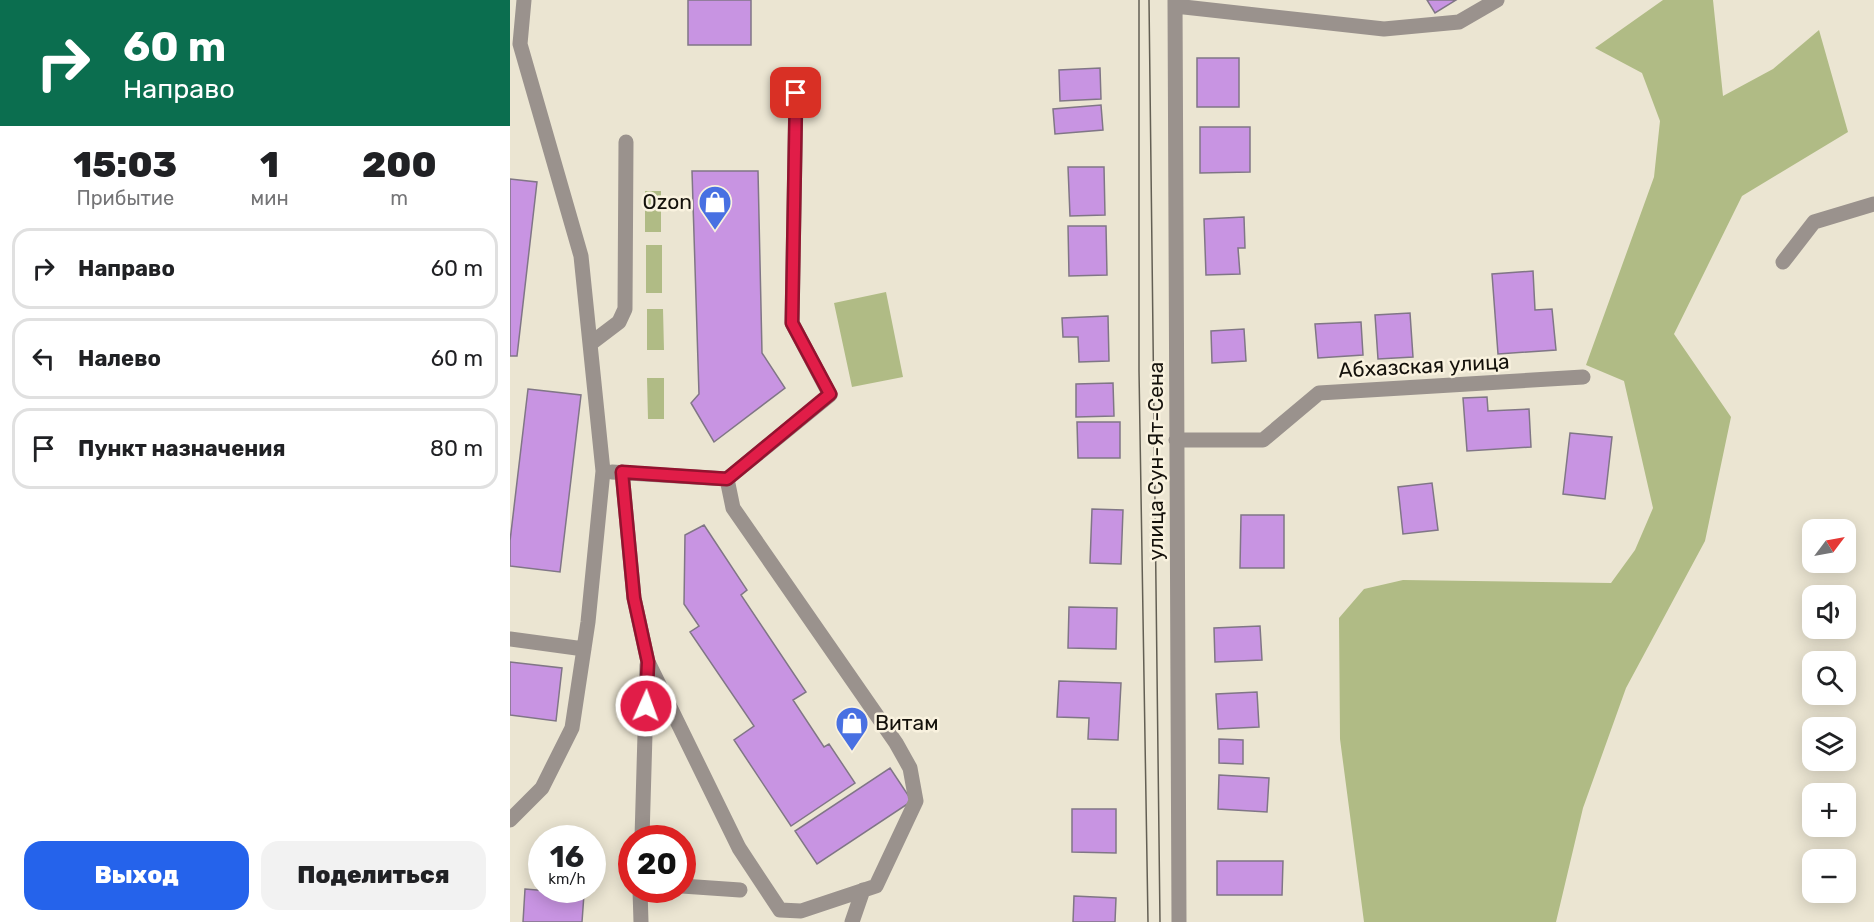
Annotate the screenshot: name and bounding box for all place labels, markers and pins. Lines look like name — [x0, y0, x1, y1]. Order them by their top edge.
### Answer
pin — [770, 67, 821, 118]
shop icon: Ozon — [697, 184, 733, 231]
place label: Ozon — [642, 189, 692, 214]
shop icon: Витам — [834, 705, 870, 752]
place label: Витам — [875, 710, 938, 735]

